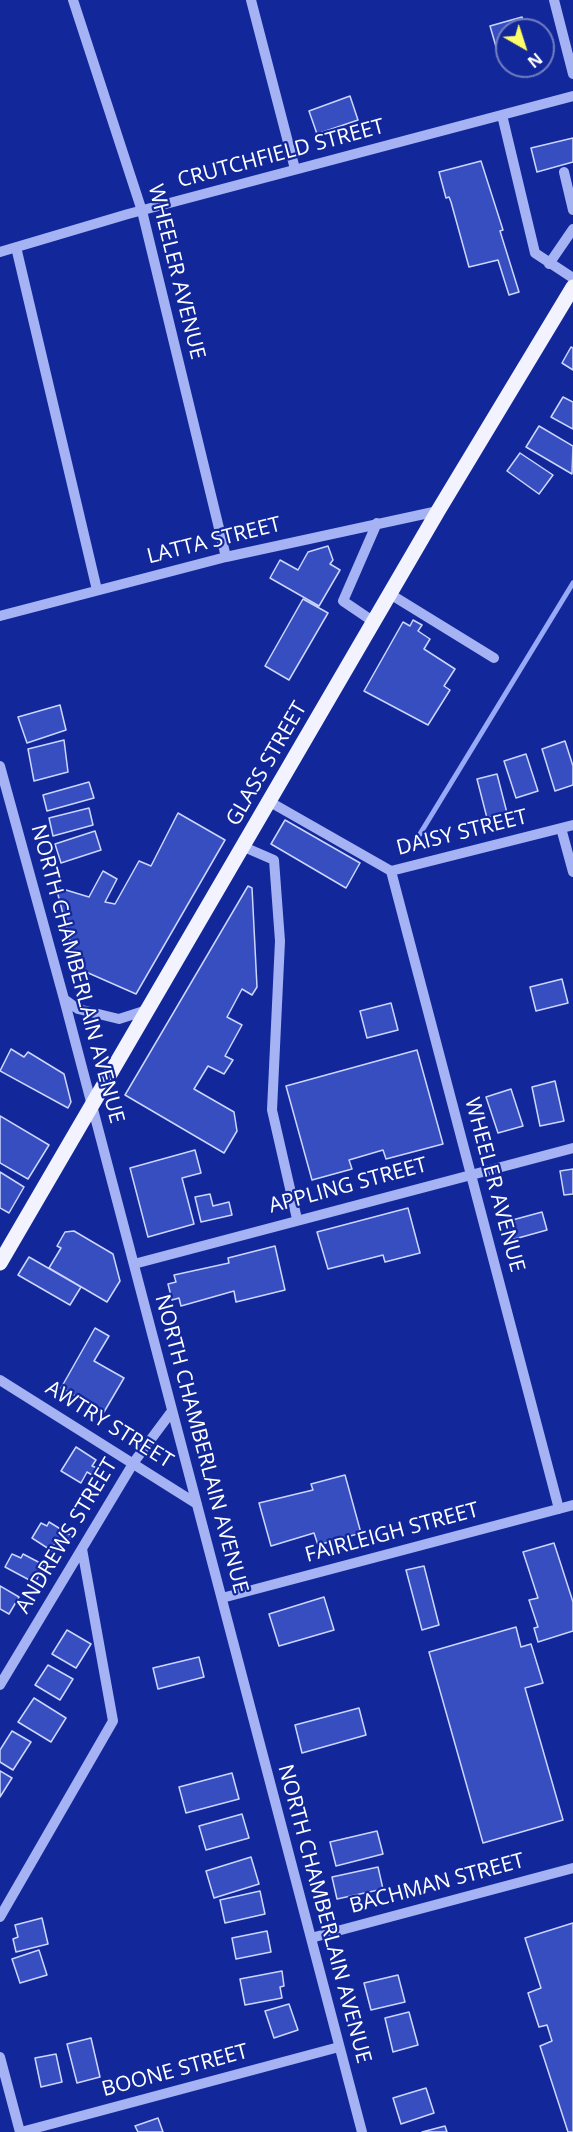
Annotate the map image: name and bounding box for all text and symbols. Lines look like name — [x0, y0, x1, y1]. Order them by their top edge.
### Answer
north arrow — [495, 18, 555, 78]
text: N — [523, 48, 547, 73]
street label: CRUTCHFIELD STREET — [175, 114, 387, 194]
street label: WHEELER AVENUE — [142, 182, 210, 362]
street label: LATTA STREET — [144, 512, 284, 570]
street label: GLASS STREET — [221, 698, 313, 830]
street label: DAISY STREET — [394, 805, 530, 861]
street label: NORTH CHAMBERLAIN AVENUE — [25, 822, 129, 1126]
street label: WHEELER AVENUE — [459, 1095, 529, 1275]
street label: APPLING STREET — [266, 1153, 430, 1219]
street label: NORTH CHAMBERLAIN AVENUE — [149, 1292, 253, 1596]
street label: AWTRY STREET — [41, 1376, 177, 1474]
street label: ANDREWS STREET — [11, 1454, 123, 1618]
street label: FAIRLEIGH STREET — [302, 1498, 482, 1568]
street label: NORTH CHAMBERLAIN AVENUE — [272, 1762, 376, 2066]
street label: BACHMAN STREET — [347, 1849, 527, 1919]
street label: BOONE STREET — [99, 2039, 251, 2103]

